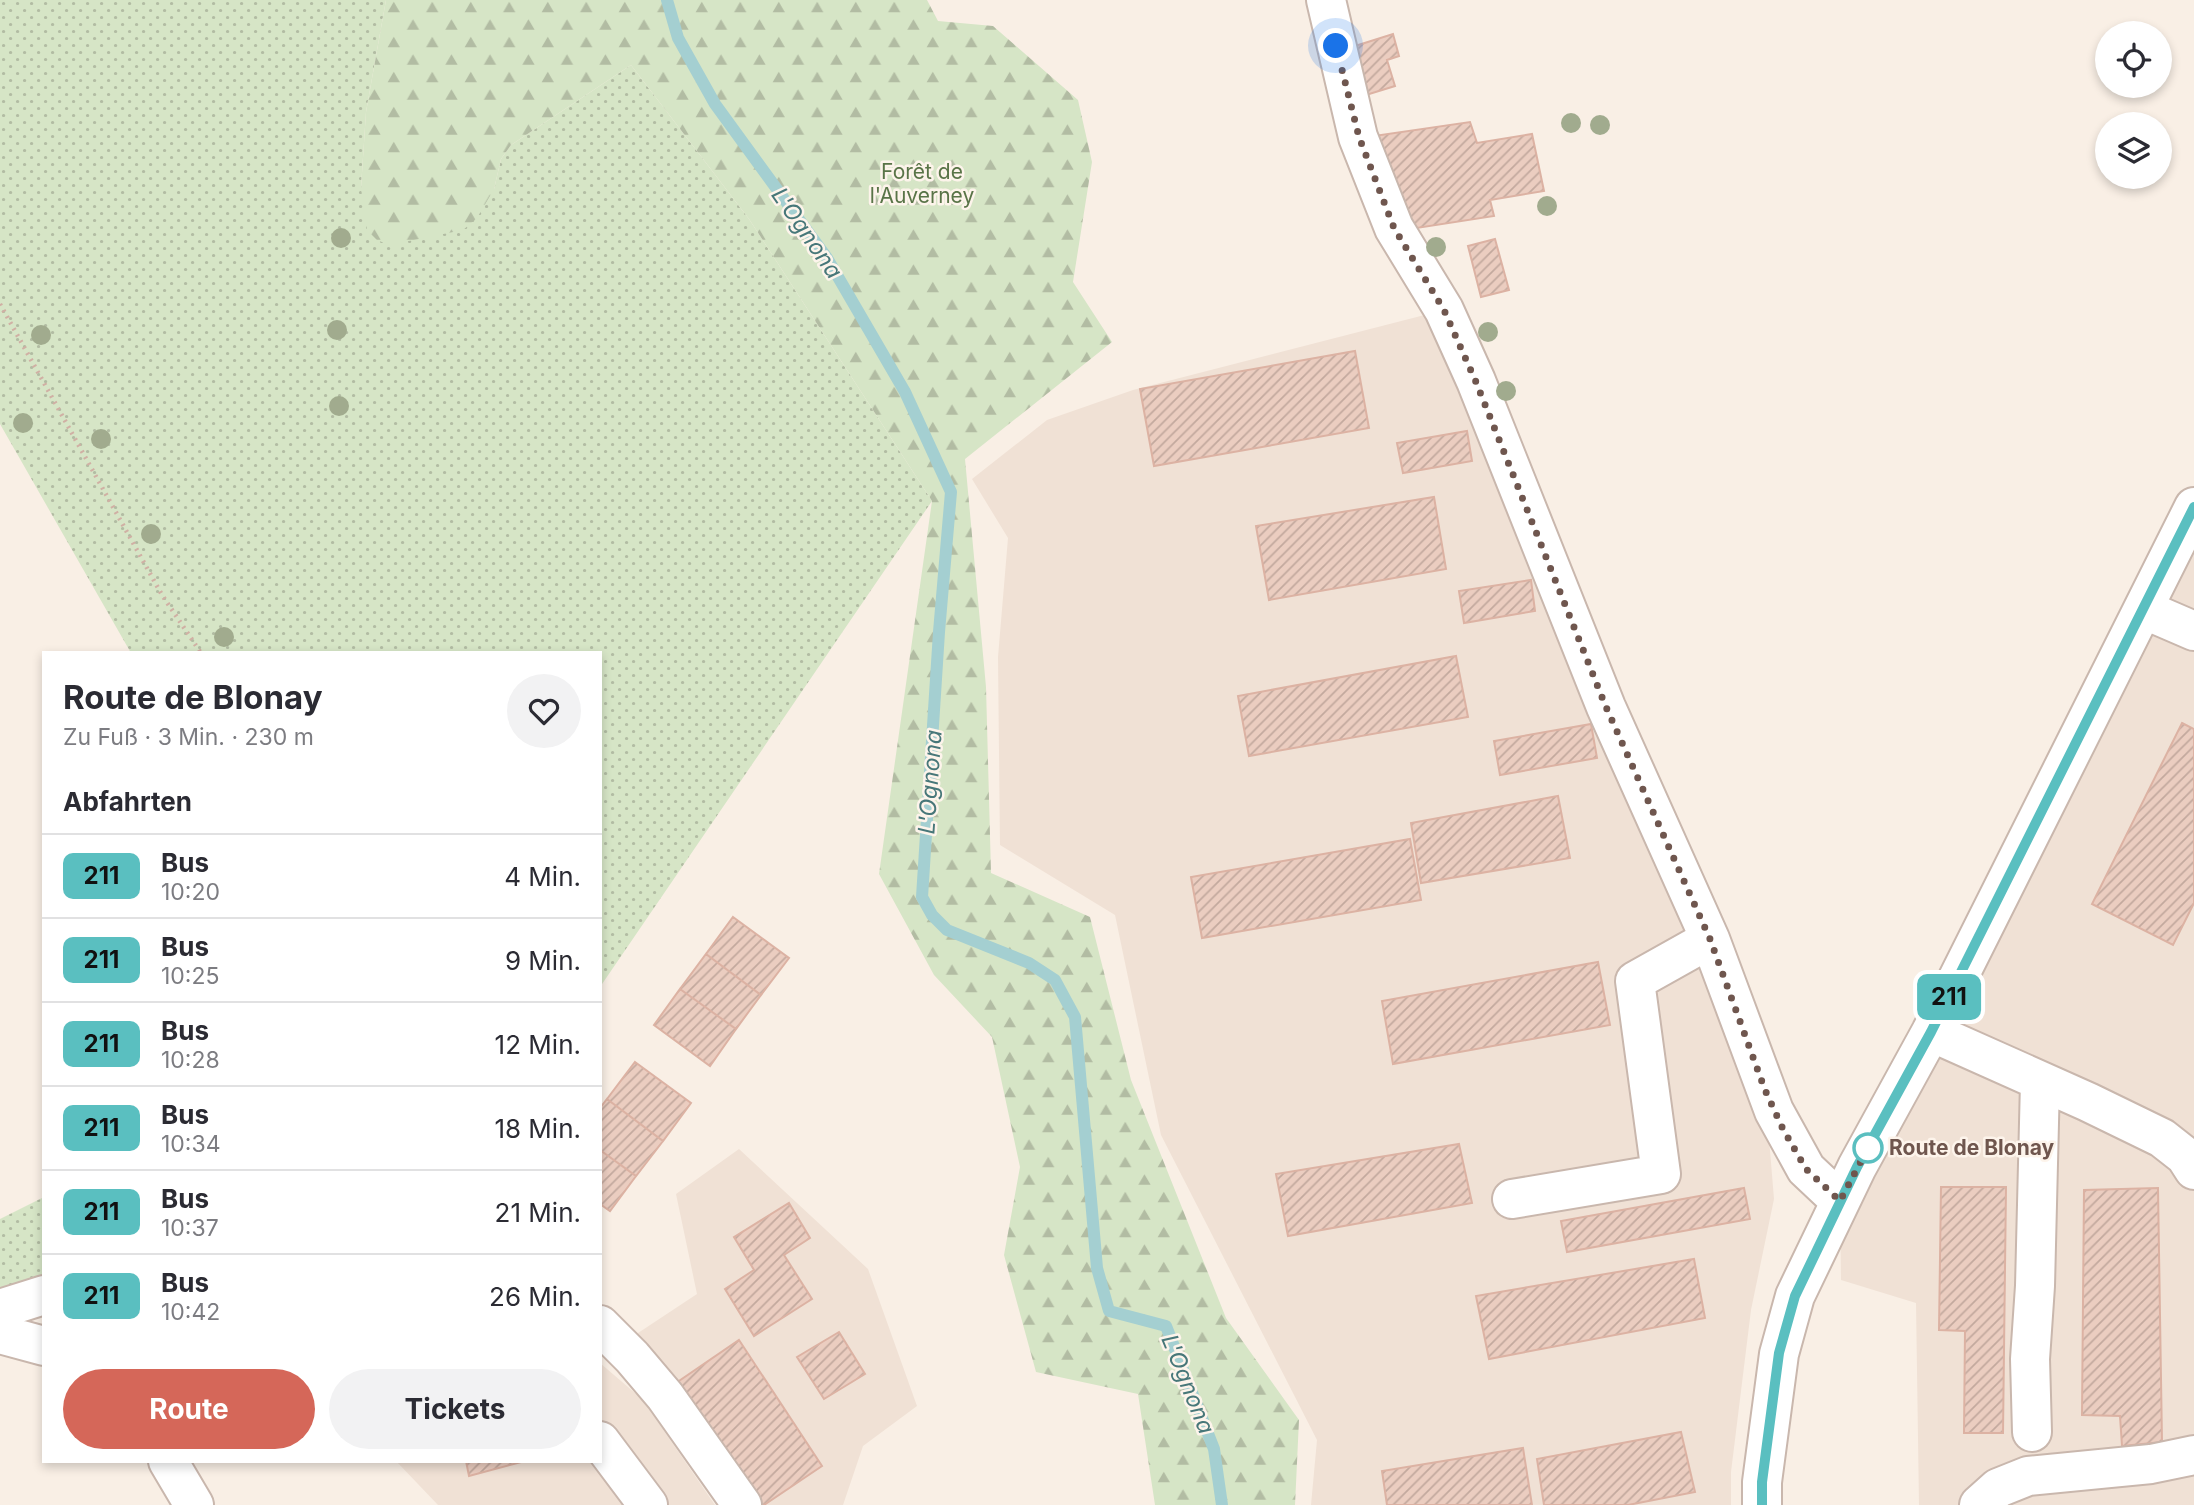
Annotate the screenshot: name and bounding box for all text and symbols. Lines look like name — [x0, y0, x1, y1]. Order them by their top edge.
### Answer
map controls — [2095, 21, 2172, 189]
button: locate — [2095, 21, 2172, 98]
your location — [1318, 28, 1353, 63]
button: layers — [2095, 112, 2172, 189]
park label: Forêt de l'Auverney — [870, 159, 974, 208]
water label: L'Ognona — [766, 182, 848, 284]
button: heart — [507, 674, 581, 748]
text: Route de Blonay — [63, 677, 323, 717]
text: Zu Fuß · 3 Min. · 230 m — [63, 723, 314, 751]
water label: L'Ognona — [912, 729, 948, 835]
text: Abfahrten — [63, 786, 192, 817]
text: Bus — [161, 847, 209, 878]
text: 211 — [84, 861, 119, 890]
text: 4 Min. — [504, 861, 581, 892]
text: 10:20 — [161, 878, 220, 906]
text: Bus — [161, 931, 209, 962]
text: 211 — [84, 945, 119, 974]
text: 9 Min. — [505, 945, 581, 976]
text: 10:25 — [161, 962, 220, 990]
line badge: 211 — [1909, 974, 1989, 1020]
text: 211 — [1931, 982, 1967, 1011]
text: Bus — [161, 1015, 209, 1046]
text: 211 — [84, 1029, 119, 1058]
text: 12 Min. — [495, 1029, 581, 1060]
text: 10:28 — [161, 1046, 220, 1074]
text: Bus — [161, 1099, 209, 1130]
text: 211 — [84, 1113, 119, 1142]
text: 18 Min. — [494, 1113, 581, 1144]
text: 10:34 — [161, 1130, 221, 1158]
marker: Route de Blonay — [1853, 1133, 1883, 1163]
place label: Route de Blonay — [1889, 1135, 2055, 1160]
text: Bus — [161, 1183, 209, 1214]
text: 211 — [84, 1197, 119, 1226]
text: 21 Min. — [495, 1197, 581, 1228]
text: 10:37 — [161, 1214, 219, 1242]
text: Bus — [161, 1267, 209, 1298]
text: 211 — [84, 1281, 119, 1310]
text: 26 Min. — [489, 1281, 581, 1312]
text: 10:42 — [161, 1298, 220, 1326]
water label: L'Ognona — [1155, 1330, 1221, 1438]
button: Route — [63, 1369, 315, 1449]
button: Tickets — [329, 1369, 581, 1449]

